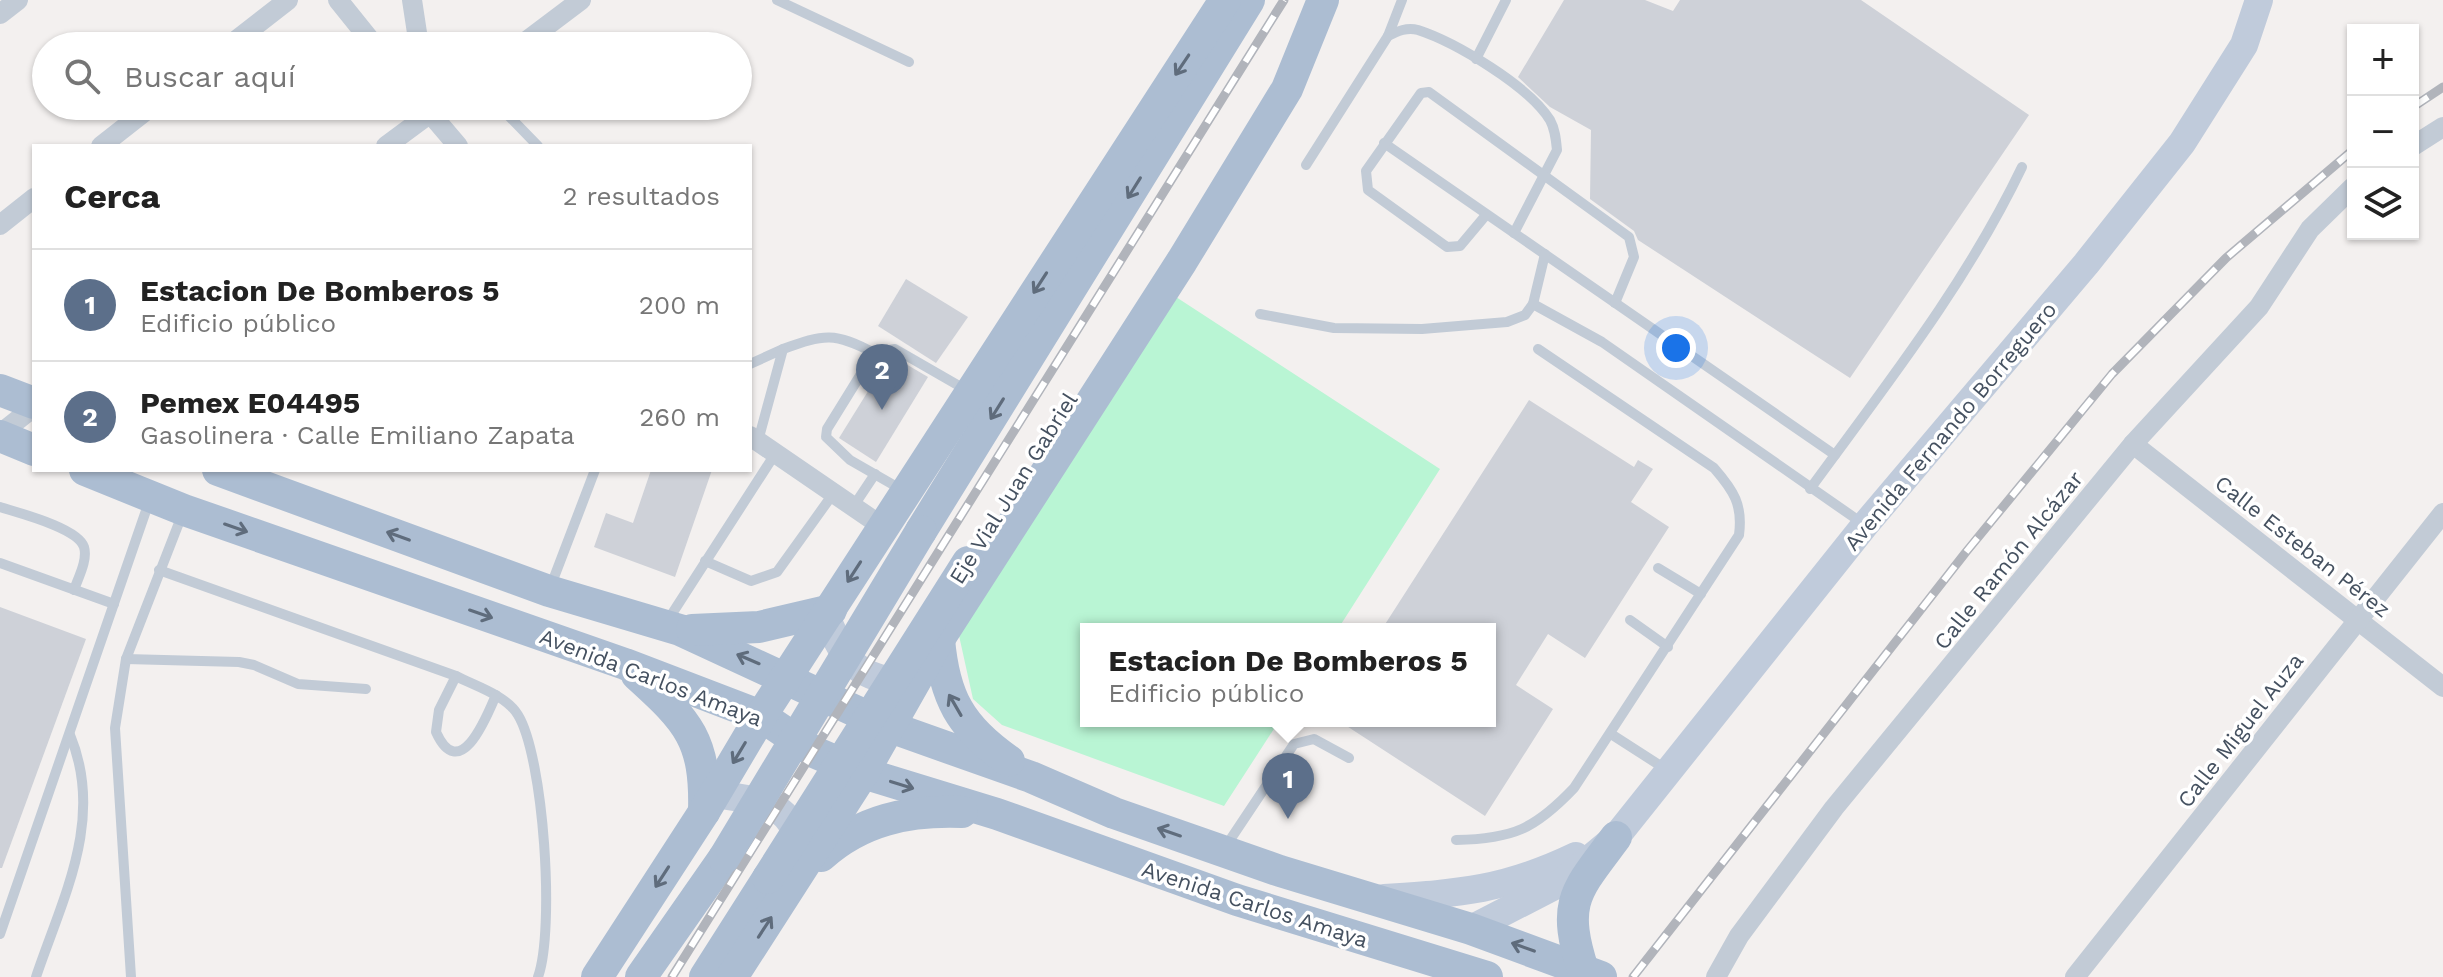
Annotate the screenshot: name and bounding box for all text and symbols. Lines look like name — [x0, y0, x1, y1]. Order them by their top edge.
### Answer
map controls — [2347, 24, 2419, 240]
button: + — [2347, 24, 2419, 96]
search box — [32, 32, 752, 120]
one-way arrow — [1173, 53, 1190, 75]
icon: search — [60, 54, 104, 98]
text: Buscar aquí — [124, 59, 296, 94]
button: − — [2347, 96, 2419, 168]
button: layers — [2347, 168, 2419, 240]
text: Cerca — [64, 176, 160, 216]
one-way arrow — [1125, 176, 1141, 199]
text: 2 resultados — [562, 181, 720, 211]
one-way arrow — [1032, 271, 1048, 294]
text: Estacion De Bomberos 5 — [140, 273, 500, 308]
text: 1 — [84, 290, 96, 320]
text: 200 m — [639, 290, 720, 320]
street label: Avenida Fernando Borreguero — [1839, 297, 2062, 556]
text: Edificio público — [140, 308, 336, 338]
your location — [1656, 328, 1696, 368]
pin: 2 — [856, 344, 908, 410]
text: Pemex E04495 — [140, 385, 360, 420]
street label: Eje Vial Juan Gabriel — [944, 388, 1083, 588]
one-way arrow — [988, 397, 1004, 420]
text: 2 — [82, 402, 98, 432]
text: 260 m — [639, 402, 720, 432]
text: Gasolinera · Calle Emiliano Zapata — [140, 420, 575, 450]
street label: Calle Ramón Alcázar — [1929, 466, 2088, 654]
street label: Calle Esteban Pérez — [2210, 470, 2395, 622]
one-way arrow — [223, 521, 248, 536]
one-way arrow — [385, 527, 410, 542]
one-way arrow — [846, 561, 863, 583]
one-way arrow — [468, 607, 493, 622]
street label: Avenida Carlos Amaya — [536, 623, 766, 731]
popup — [1080, 623, 1496, 727]
text: Estacion De Bomberos 5 — [1108, 643, 1468, 678]
street label: Calle Miguel Auza — [2173, 648, 2308, 812]
one-way arrow — [736, 651, 761, 666]
text: Edificio público — [1108, 678, 1304, 708]
one-way arrow — [947, 694, 963, 717]
one-way arrow — [731, 741, 747, 764]
pin: 1 — [1262, 753, 1314, 819]
one-way arrow — [889, 778, 914, 793]
one-way arrow — [1157, 824, 1182, 839]
street label: Avenida Carlos Amaya — [1139, 856, 1371, 953]
one-way arrow — [653, 866, 670, 888]
one-way arrow — [757, 916, 773, 939]
one-way arrow — [1511, 939, 1536, 953]

